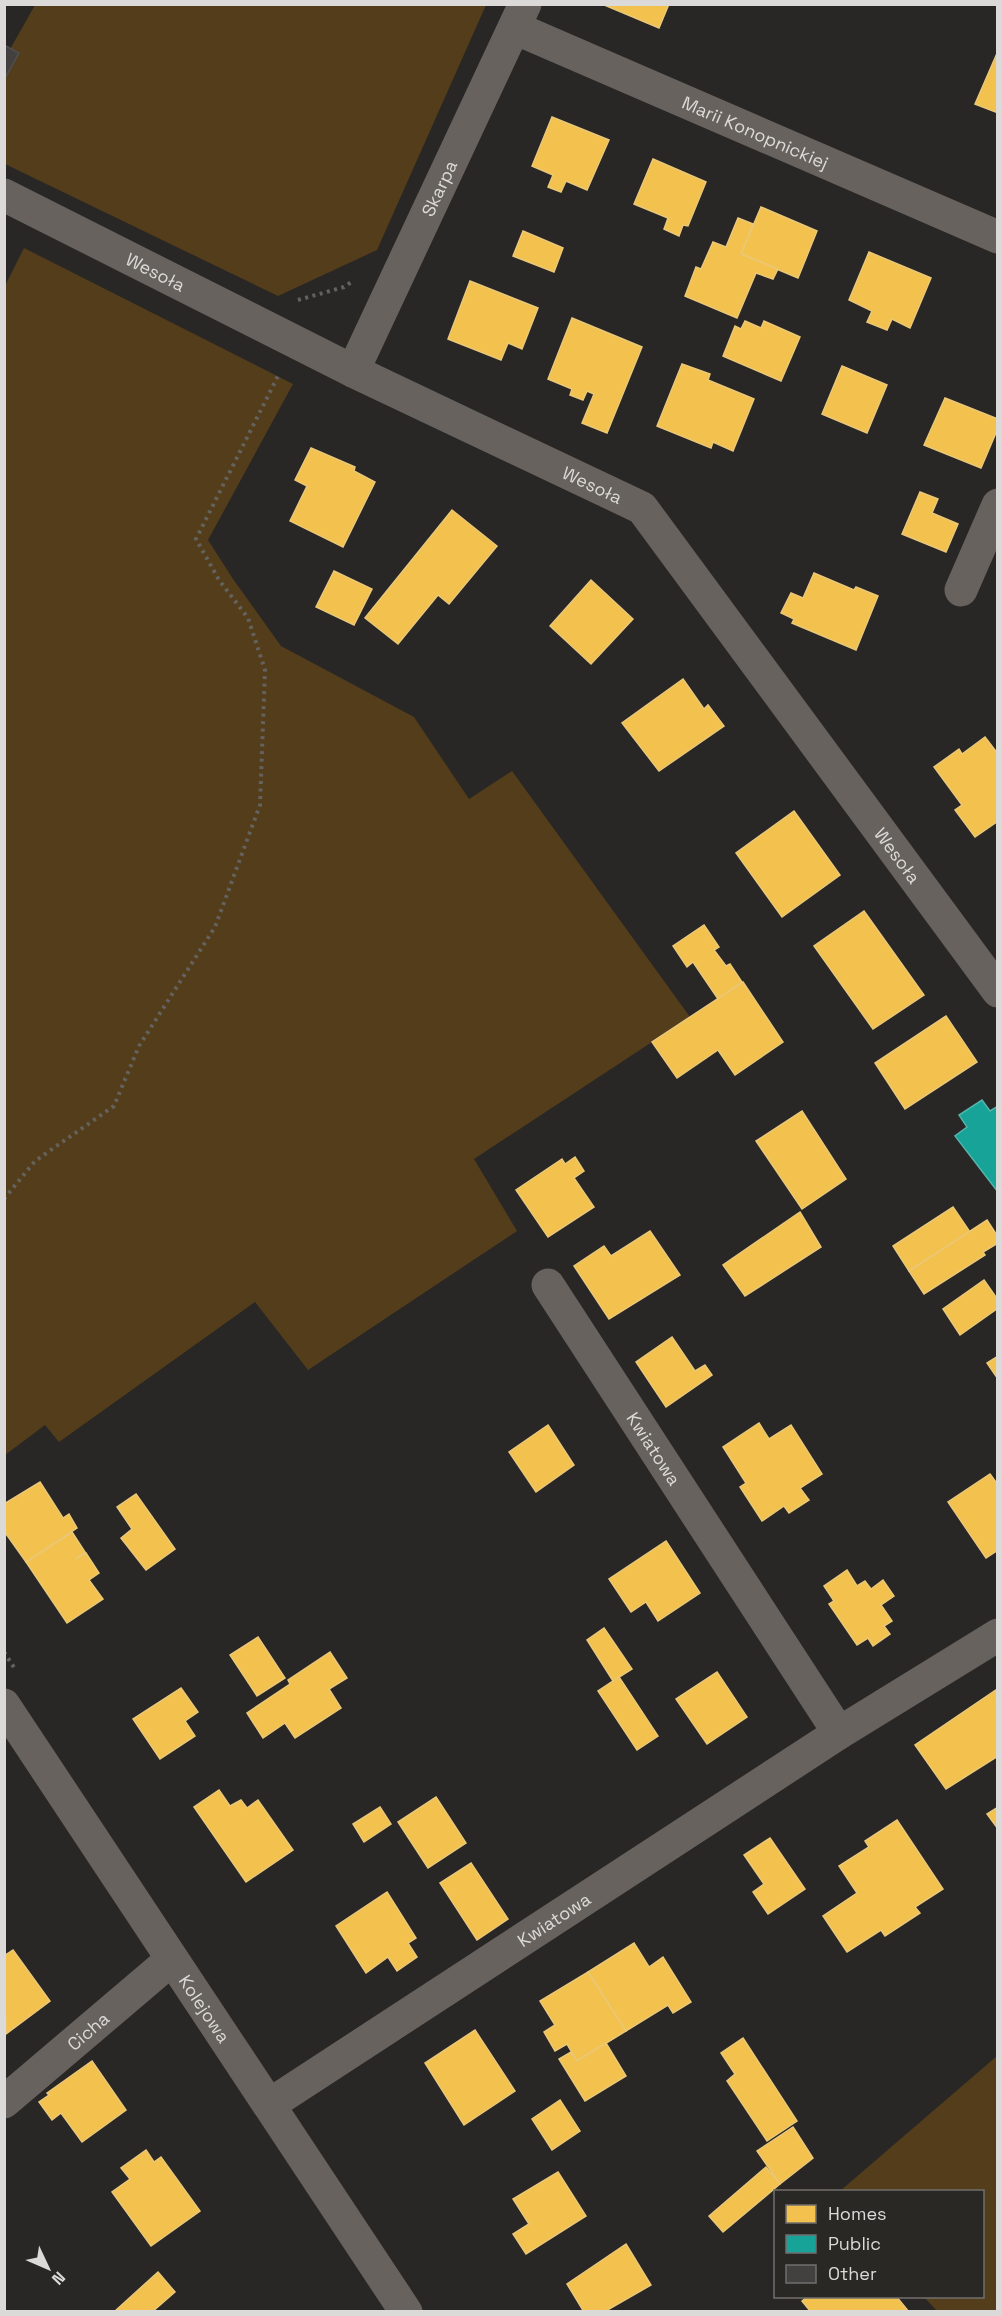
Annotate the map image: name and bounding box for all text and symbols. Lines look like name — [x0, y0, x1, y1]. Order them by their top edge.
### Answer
street label: Marii Konopnickiej — [679, 90, 832, 174]
street label: Skarpa — [416, 156, 462, 220]
street label: Wesoła — [122, 247, 189, 296]
street label: Wesoła — [559, 461, 626, 509]
street label: Wesoła — [870, 823, 926, 888]
street label: Kwiatowa — [622, 1408, 686, 1490]
street label: Kwiatowa — [513, 1887, 595, 1951]
street label: Kolejowa — [174, 1970, 236, 2047]
street label: Cicha — [62, 2006, 114, 2055]
legend — [774, 2190, 984, 2298]
text: Homes — [828, 2202, 887, 2225]
text: Public — [828, 2232, 881, 2255]
north arrow — [18, 2238, 78, 2298]
text: Other — [828, 2262, 877, 2285]
text: N — [47, 2267, 70, 2289]

